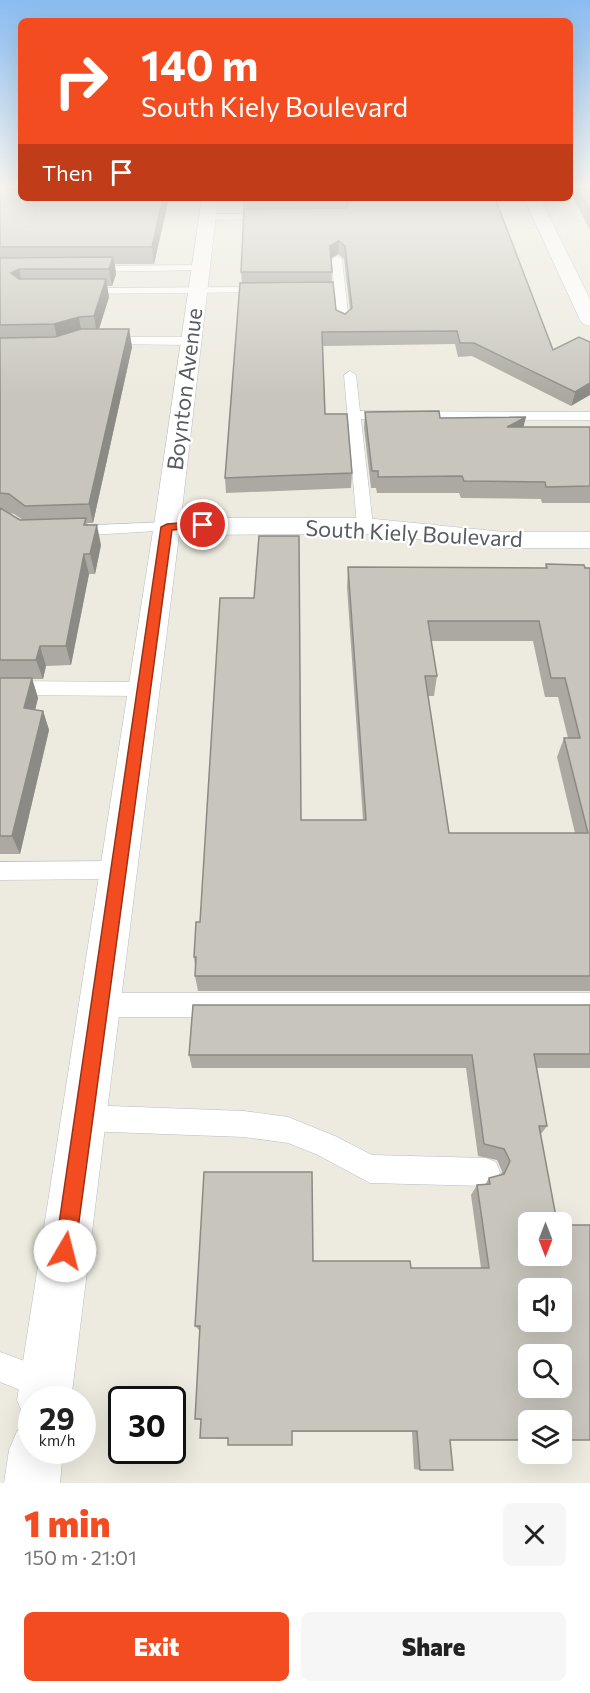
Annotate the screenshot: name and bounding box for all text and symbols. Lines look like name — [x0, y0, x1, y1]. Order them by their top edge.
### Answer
text: 140 m — [141, 38, 258, 90]
icon: right — [42, 42, 120, 120]
text: South Kiely Boulevard — [141, 90, 408, 123]
icon: arrive — [105, 156, 138, 189]
text: Then — [42, 159, 93, 186]
street label: Boynton Avenue — [161, 306, 207, 472]
pin — [177, 499, 228, 550]
icon: arrive — [186, 508, 219, 541]
street label: South Kiely Boulevard — [305, 514, 523, 552]
north arrow — [518, 1212, 572, 1266]
map controls — [518, 1212, 572, 1464]
position arrow — [33, 1219, 97, 1283]
button: sound — [518, 1278, 572, 1332]
button: search — [518, 1344, 572, 1398]
speed limit sign: 30 — [108, 1386, 186, 1464]
text: 29 — [39, 1399, 75, 1436]
button: layers — [518, 1410, 572, 1464]
text: km/h — [39, 1431, 75, 1449]
text: 1 min — [24, 1500, 110, 1544]
button: close — [503, 1503, 566, 1566]
text: 150 m · 21:01 — [24, 1545, 137, 1569]
button: Exit — [24, 1612, 289, 1681]
button: Share — [301, 1612, 566, 1681]

